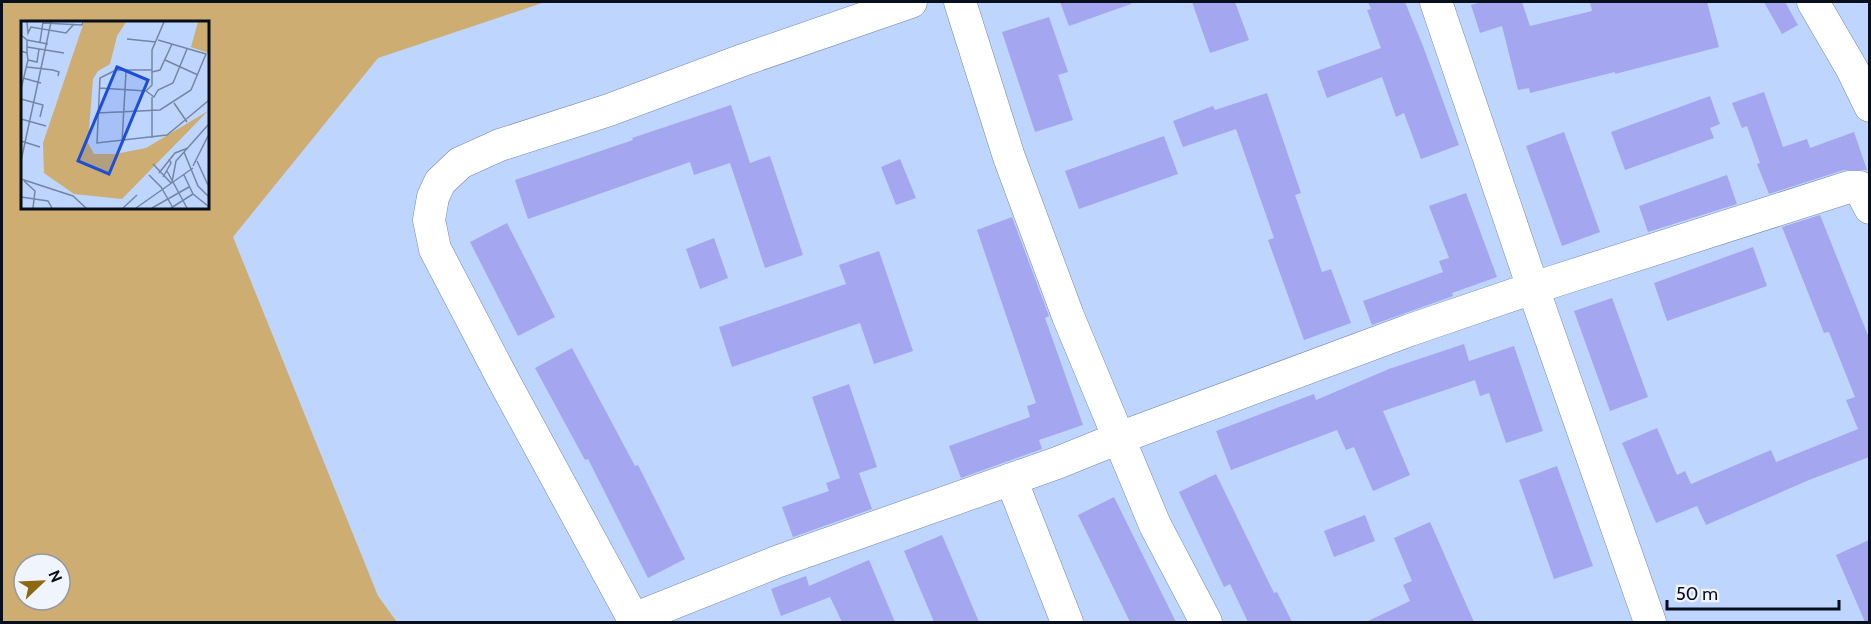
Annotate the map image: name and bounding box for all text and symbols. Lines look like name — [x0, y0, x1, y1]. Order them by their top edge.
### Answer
inset map — [21, 21, 208, 208]
north arrow — [12, 552, 72, 612]
text: N — [44, 567, 66, 585]
scale bar — [1667, 573, 1840, 611]
text: 50 m — [1676, 583, 1718, 605]

